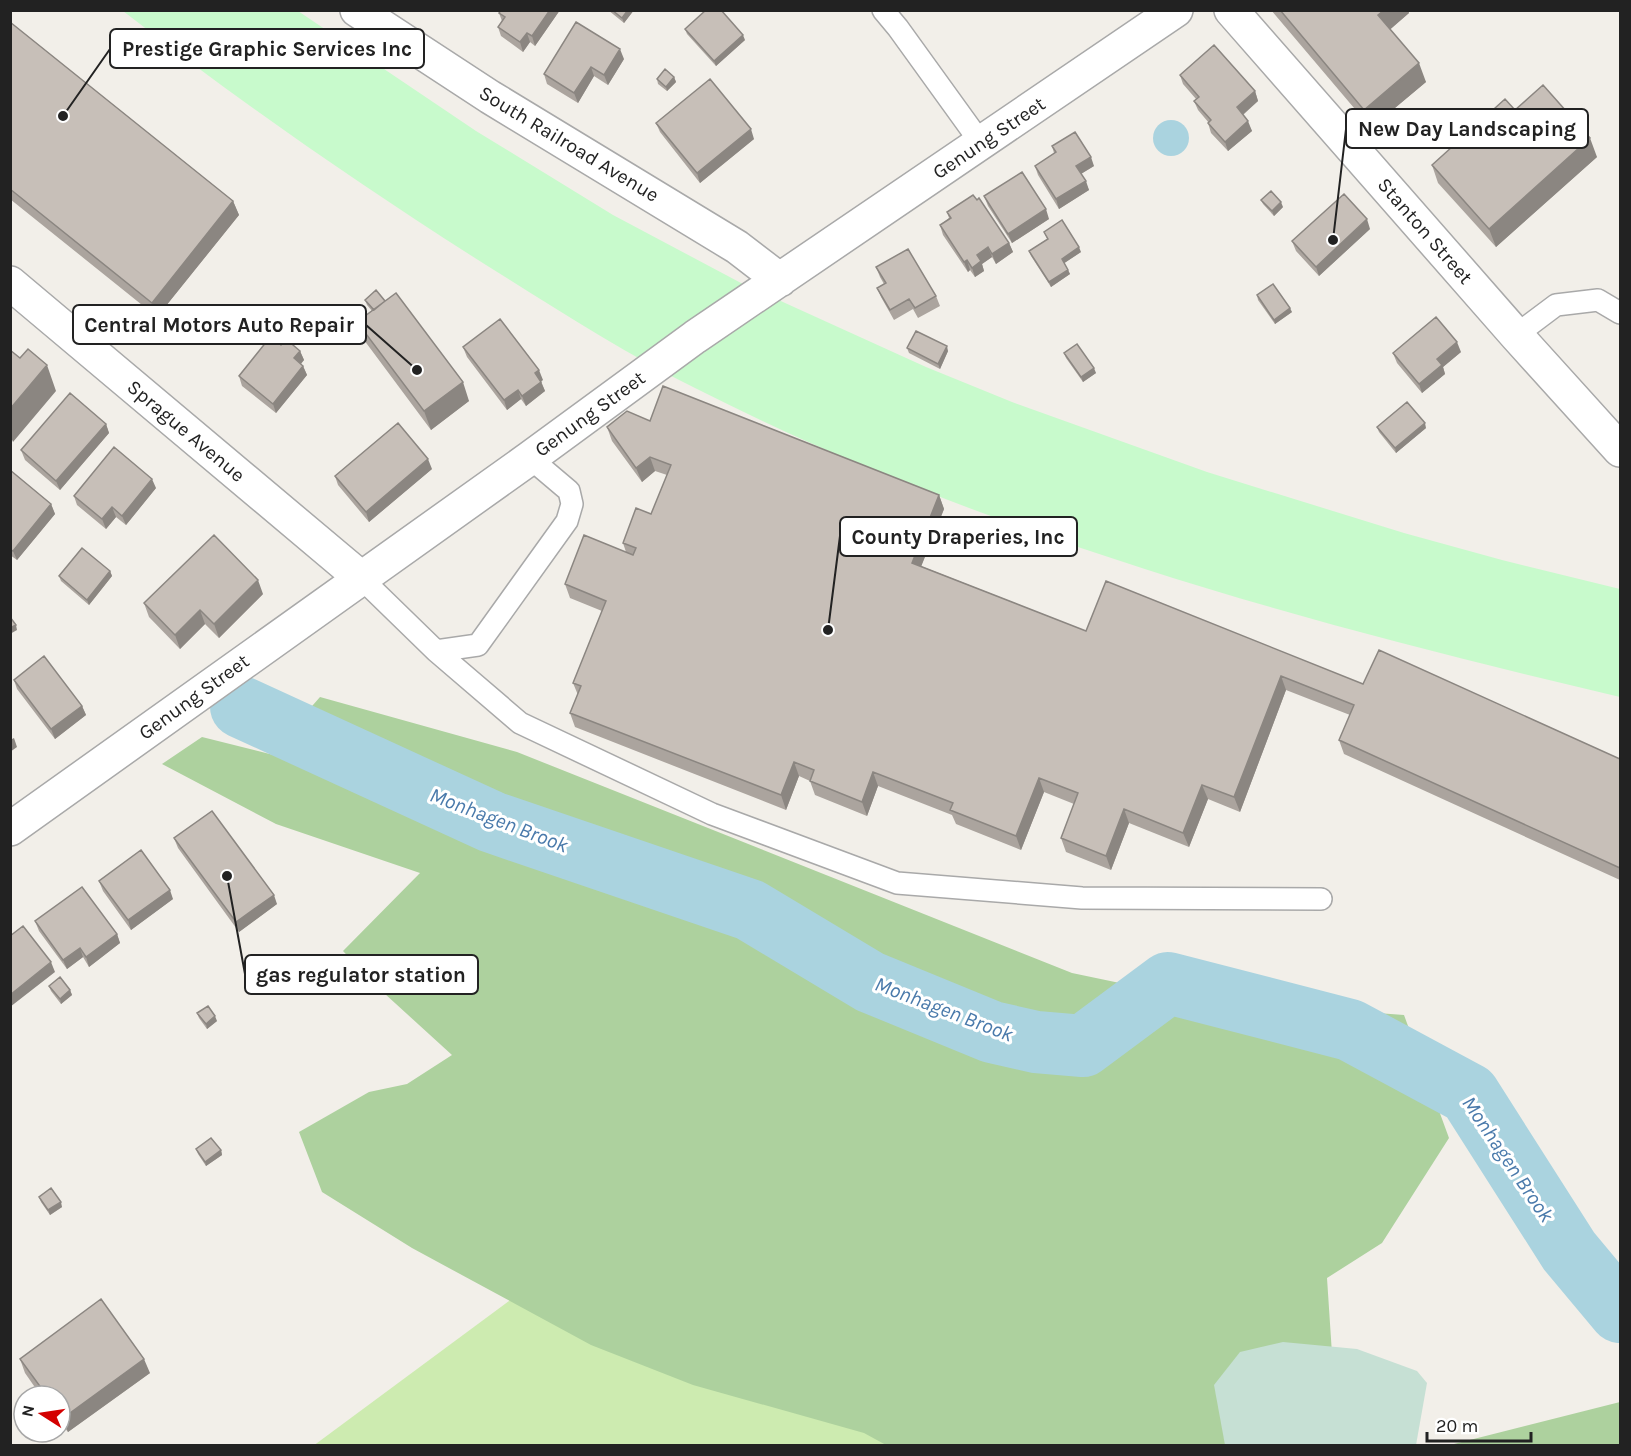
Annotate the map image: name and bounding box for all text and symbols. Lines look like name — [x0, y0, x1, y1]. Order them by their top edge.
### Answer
callout: Prestige Graphic Services Inc — [110, 29, 424, 68]
text: Prestige Graphic Services Inc — [122, 37, 412, 61]
street label: South Railroad Avenue — [475, 81, 663, 207]
street label: Genung Street — [929, 92, 1050, 184]
callout: New Day Landscaping — [1346, 109, 1588, 148]
text: New Day Landscaping — [1358, 117, 1576, 141]
street label: Stanton Street — [1373, 173, 1478, 289]
callout: Central Motors Auto Repair — [73, 305, 366, 344]
text: Central Motors Auto Repair — [84, 313, 355, 337]
street label: Genung Street — [531, 366, 650, 462]
street label: Sprague Avenue — [123, 375, 249, 487]
callout: County Draperies, Inc — [840, 517, 1077, 556]
text: County Draperies, Inc — [851, 525, 1065, 549]
street label: Genung Street — [135, 649, 254, 745]
water label: Monhagen Brook — [426, 783, 572, 858]
callout: gas regulator station — [245, 955, 478, 994]
text: gas regulator station — [256, 963, 466, 987]
water label: Monhagen Brook — [871, 972, 1017, 1047]
water label: Monhagen Brook — [1457, 1092, 1559, 1227]
north arrow — [12, 1384, 72, 1444]
text: N — [17, 1403, 38, 1419]
scale bar — [1427, 1405, 1530, 1443]
text: 20 m — [1436, 1415, 1478, 1437]

